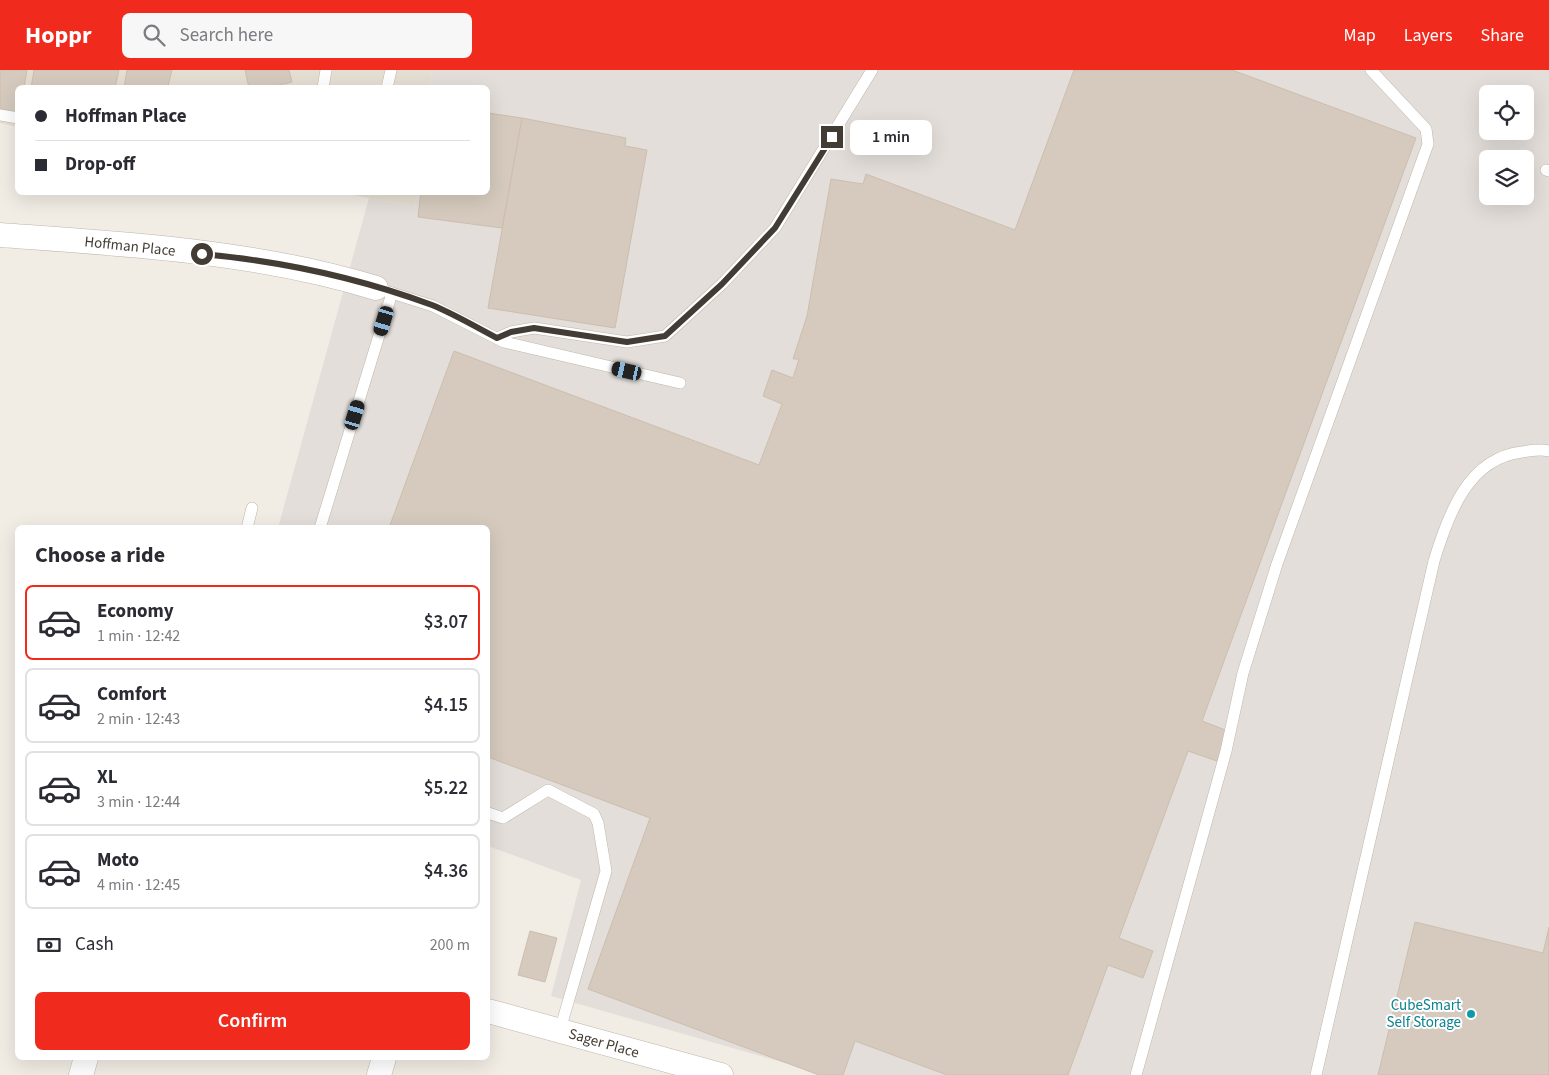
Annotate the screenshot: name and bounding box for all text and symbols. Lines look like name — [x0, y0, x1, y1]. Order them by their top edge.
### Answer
search box — [122, 13, 472, 58]
text: Hoppr — [25, 18, 92, 53]
icon: search — [140, 21, 168, 49]
text: Search here — [180, 22, 273, 49]
text: Map — [1344, 23, 1376, 48]
text: Layers — [1404, 23, 1453, 48]
text: Share — [1481, 23, 1524, 48]
map controls — [1479, 85, 1534, 205]
button: locate — [1479, 85, 1534, 140]
text: Hoffman Place — [65, 103, 187, 130]
callout: 1 min — [850, 120, 932, 154]
route end — [821, 126, 843, 148]
text: 1 min — [872, 126, 910, 148]
button: layers — [1479, 150, 1534, 205]
text: Drop-off — [65, 151, 135, 178]
street label: Hoffman Place — [83, 231, 177, 262]
route start — [191, 243, 213, 265]
car — [372, 304, 395, 338]
car — [610, 360, 643, 382]
car — [343, 398, 366, 432]
text: Choose a ride — [35, 539, 165, 571]
text: Economy — [97, 598, 174, 625]
icon: car — [37, 600, 82, 645]
text: $3.07 — [424, 609, 468, 636]
text: 1 min · 12:42 — [97, 625, 180, 647]
text: Comfort — [97, 681, 167, 708]
icon: car — [37, 683, 82, 728]
text: $4.15 — [424, 692, 468, 719]
text: 2 min · 12:43 — [97, 708, 180, 730]
text: XL — [97, 764, 118, 791]
icon: car — [37, 766, 82, 811]
text: $5.22 — [424, 775, 468, 802]
text: 3 min · 12:44 — [97, 791, 180, 813]
text: Moto — [97, 847, 139, 874]
icon: car — [37, 849, 82, 894]
text: $4.36 — [424, 858, 468, 885]
text: 4 min · 12:45 — [97, 874, 180, 896]
icon: cash — [35, 931, 63, 959]
text: Cash — [75, 931, 114, 958]
text: 200 m — [430, 934, 470, 956]
button: Confirm — [35, 992, 470, 1050]
place label: CubeSmart Self Storage — [1386, 995, 1461, 1033]
marker: CubeSmart Self Storage — [1465, 1008, 1477, 1020]
street label: Sager Place — [566, 1023, 642, 1064]

